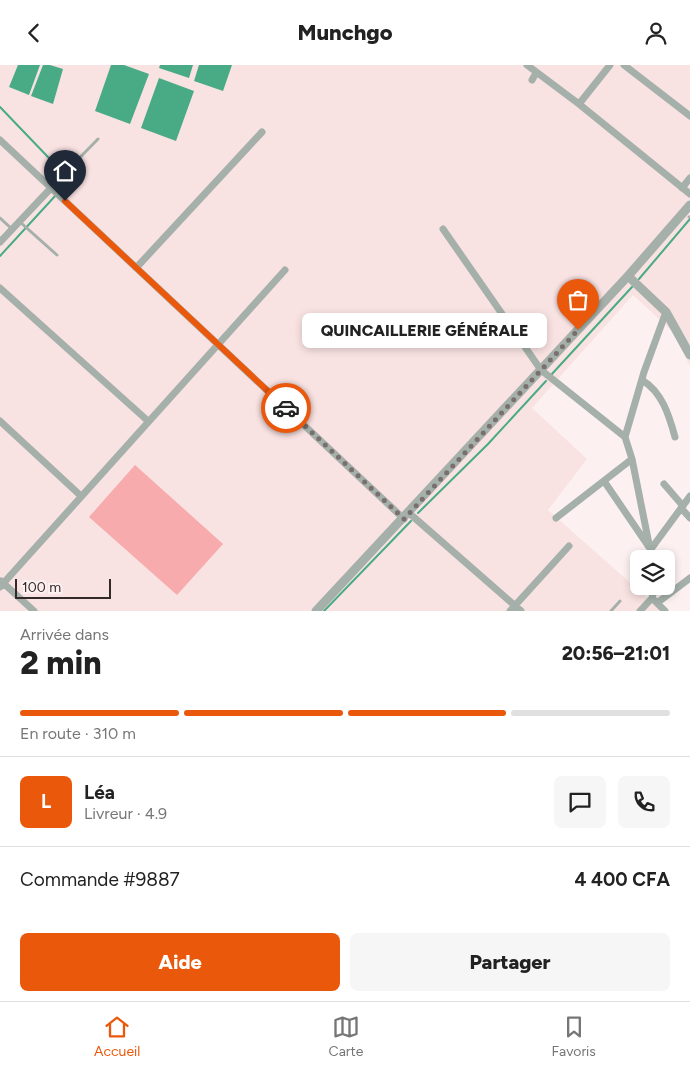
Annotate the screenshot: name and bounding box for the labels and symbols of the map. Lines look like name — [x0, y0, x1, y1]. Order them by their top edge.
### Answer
pin — [44, 150, 86, 201]
pin — [557, 279, 599, 330]
callout: QUINCAILLERIE GÉNÉRALE — [303, 313, 548, 347]
courier — [261, 383, 311, 433]
scale bar — [15, 576, 111, 599]

